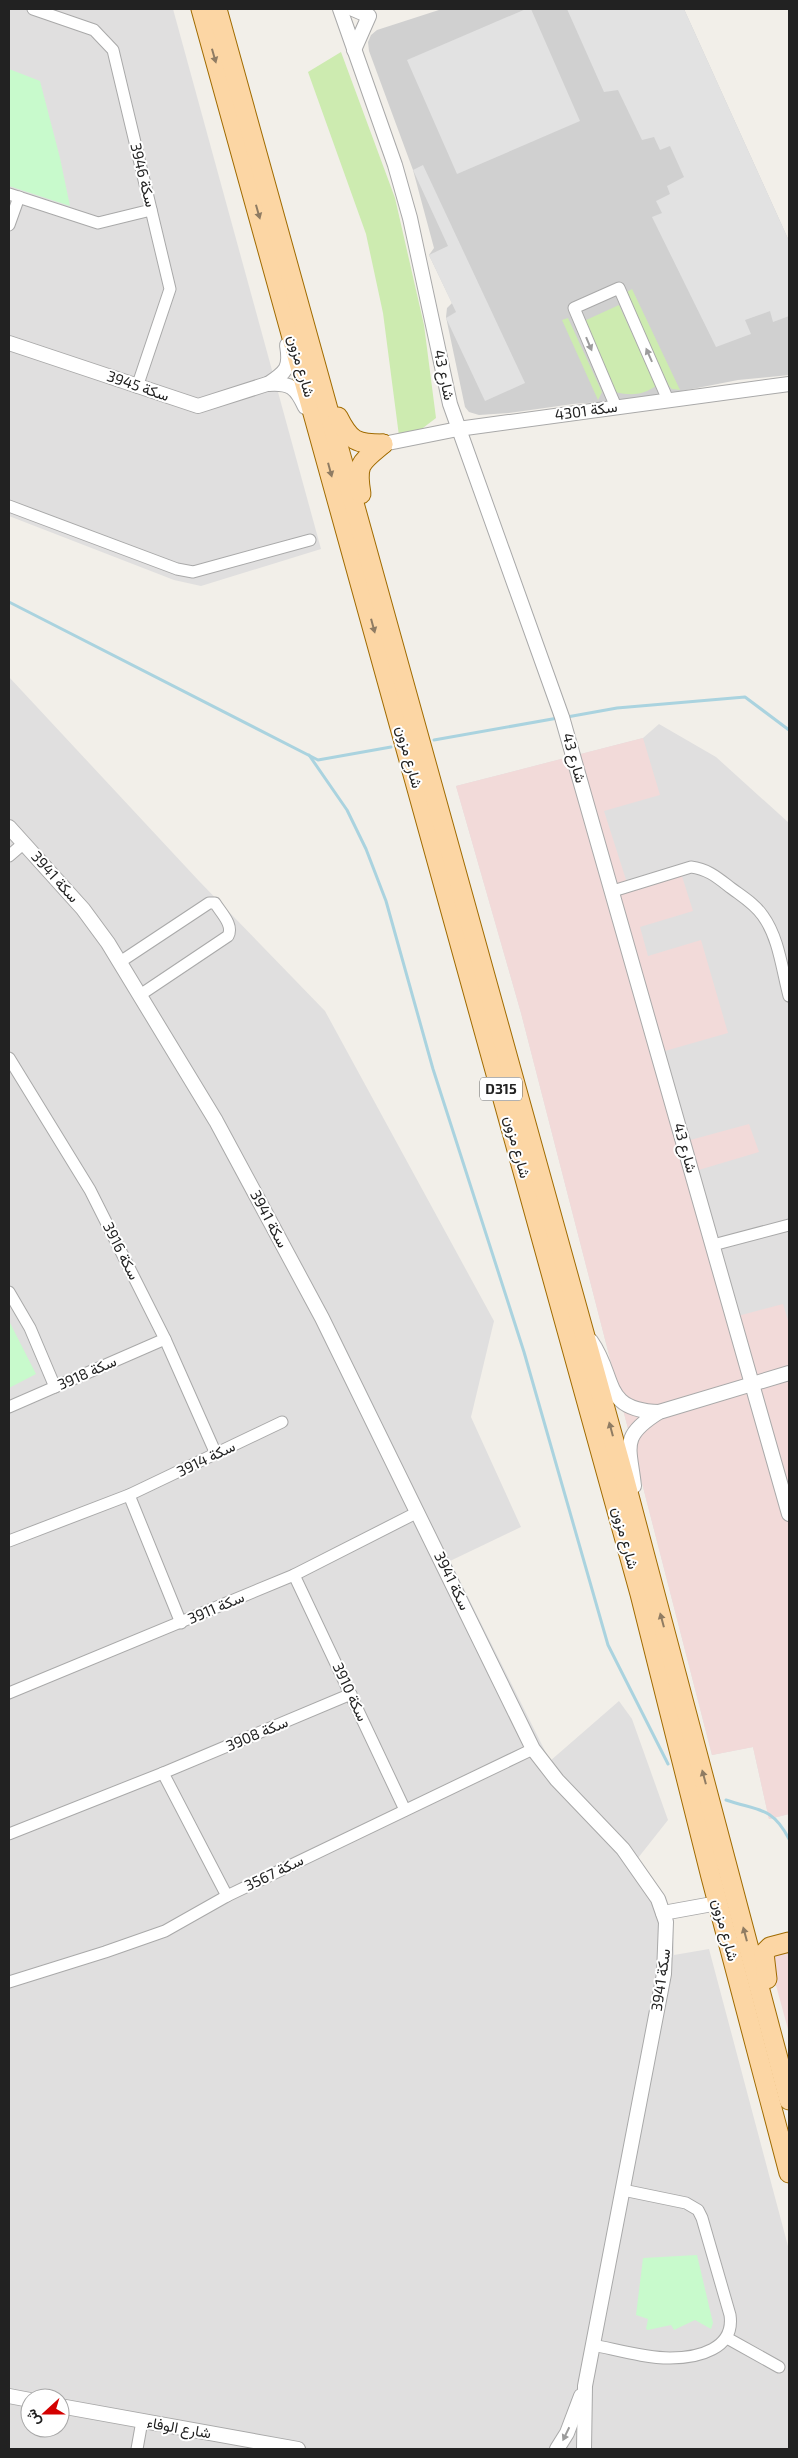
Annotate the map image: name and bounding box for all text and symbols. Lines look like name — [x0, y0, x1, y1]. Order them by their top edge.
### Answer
one-way arrow — [211, 48, 219, 63]
street label: سكة 3946 — [127, 141, 161, 209]
one-way arrow — [255, 205, 263, 220]
street label: شارع مزون — [282, 333, 319, 400]
one-way arrow — [586, 337, 594, 351]
street label: شارع 43 — [428, 348, 459, 402]
one-way arrow — [644, 348, 652, 363]
street label: سكة 3945 — [105, 366, 172, 404]
street label: سكة 4301 — [553, 397, 619, 423]
one-way arrow — [327, 462, 335, 477]
one-way arrow — [370, 619, 378, 634]
street label: شارع مزون — [390, 724, 427, 791]
street label: شارع 43 — [556, 731, 591, 786]
street label: سكة 3941 — [28, 847, 84, 906]
road number: D315 — [480, 1078, 522, 1100]
street label: شارع مزون — [498, 1114, 535, 1181]
street label: شارع 43 — [667, 1121, 702, 1176]
street label: سكة 3941 — [247, 1187, 293, 1251]
street label: سكة 3916 — [100, 1219, 144, 1282]
street label: سكة 3918 — [54, 1351, 119, 1393]
one-way arrow — [606, 1422, 614, 1437]
street label: سكة 3914 — [173, 1436, 238, 1480]
street label: شارع مزون — [606, 1505, 643, 1572]
street label: سكة 3941 — [431, 1548, 475, 1613]
street label: سكة 3911 — [185, 1587, 247, 1627]
one-way arrow — [658, 1612, 666, 1628]
street label: سكة 3910 — [330, 1659, 372, 1724]
street label: سكة 3908 — [223, 1712, 291, 1754]
one-way arrow — [699, 1769, 707, 1784]
street label: سكة 3567 — [241, 1850, 306, 1894]
street label: شارع مزون — [706, 1897, 743, 1964]
one-way arrow — [741, 1927, 749, 1942]
street label: سكة 3941 — [647, 1947, 673, 2012]
north arrow — [20, 2388, 70, 2438]
text: ش — [21, 2406, 44, 2429]
street label: شارع الوفاء — [145, 2413, 213, 2444]
one-way arrow — [562, 2427, 570, 2441]

